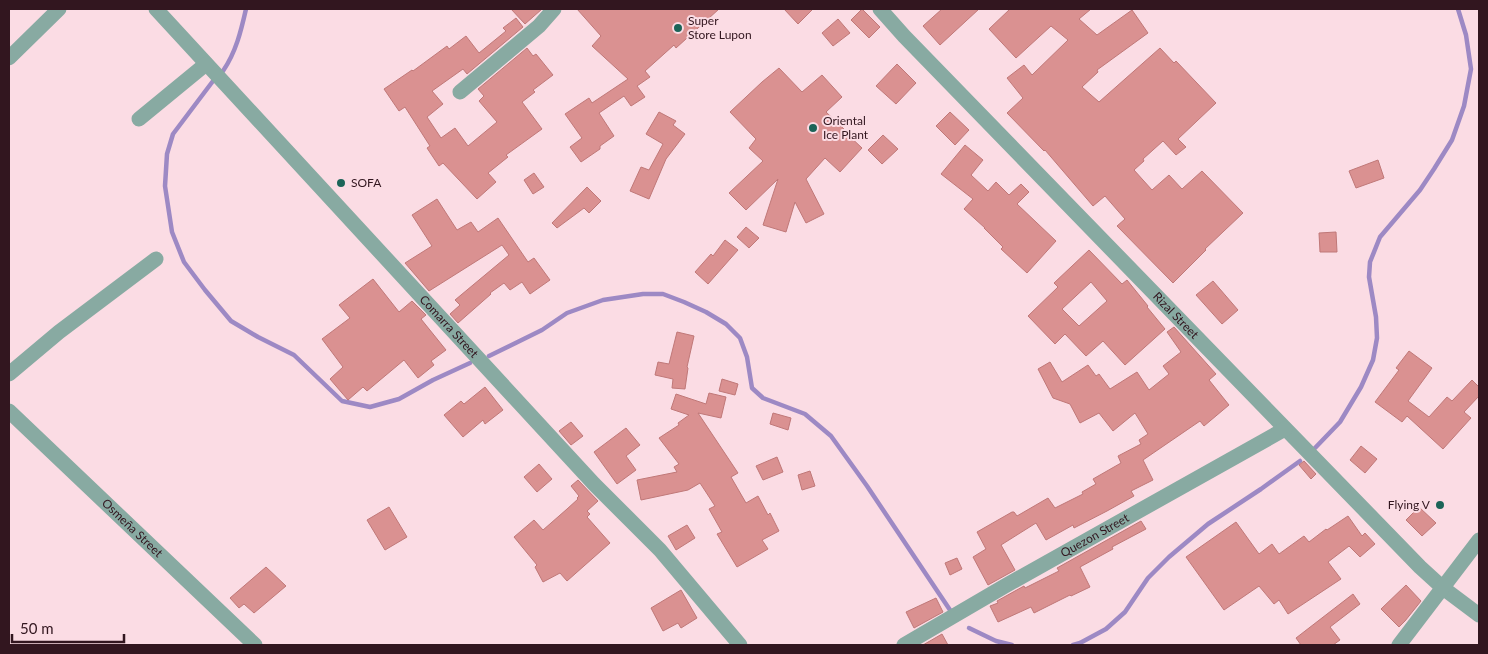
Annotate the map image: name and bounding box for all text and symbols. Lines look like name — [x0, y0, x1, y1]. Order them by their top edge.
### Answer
place label: Super Store Lupon — [688, 13, 752, 42]
marker: Super Store Lupon — [672, 22, 684, 34]
place label: Oriental Ice Plant — [823, 113, 869, 142]
marker: Oriental Ice Plant — [807, 122, 819, 134]
place label: SOFA — [351, 175, 382, 190]
marker: SOFA — [335, 177, 347, 189]
street label: Rizal Street — [1150, 289, 1203, 342]
street label: Comarra Street — [417, 292, 482, 361]
street label: Osmeña Street — [99, 495, 167, 561]
place label: Flying V — [1388, 497, 1431, 512]
marker: Flying V — [1434, 499, 1446, 511]
street label: Quezon Street — [1058, 510, 1132, 560]
scale bar — [12, 612, 125, 644]
text: 50 m — [20, 619, 54, 637]

